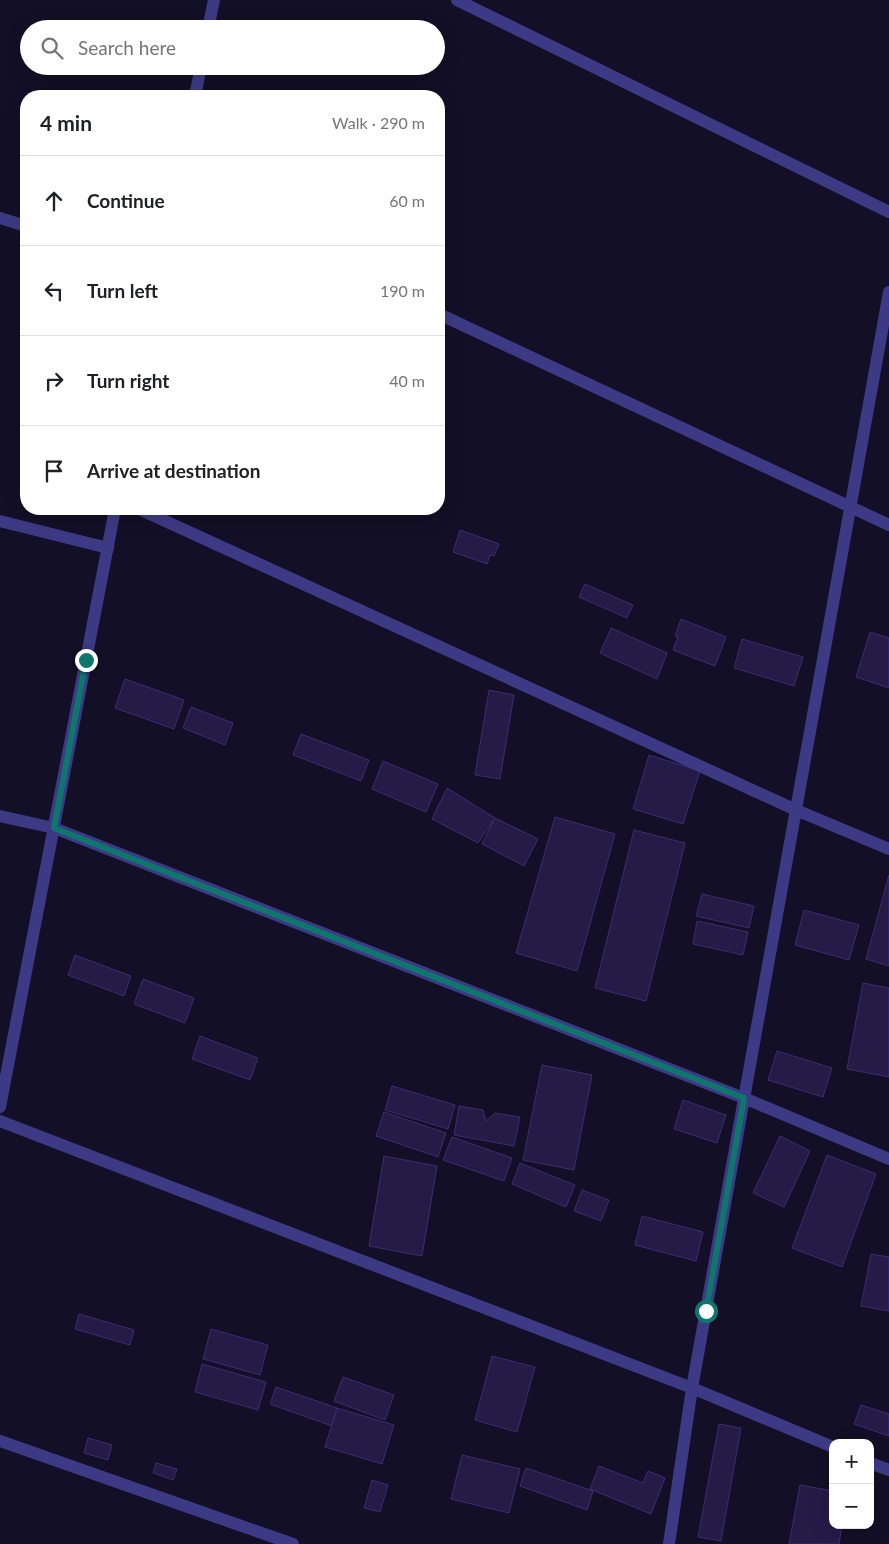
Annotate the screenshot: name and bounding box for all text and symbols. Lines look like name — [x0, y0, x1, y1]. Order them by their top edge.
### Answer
search box — [20, 20, 445, 75]
icon: search — [38, 34, 66, 62]
text: Search here — [78, 36, 176, 59]
text: 4 min — [40, 110, 92, 135]
text: Walk · 290 m — [332, 113, 425, 132]
icon: ahead — [40, 187, 68, 215]
text: Continue — [87, 189, 165, 212]
text: 60 m — [389, 191, 425, 210]
icon: left — [40, 277, 68, 305]
text: Turn left — [87, 279, 158, 302]
text: 190 m — [380, 281, 425, 300]
icon: right — [40, 367, 68, 395]
text: Turn right — [87, 369, 169, 392]
text: 40 m — [389, 371, 425, 390]
icon: arrive — [40, 457, 68, 485]
text: Arrive at destination — [87, 459, 260, 482]
route end — [75, 649, 98, 672]
route start — [695, 1300, 718, 1323]
map controls — [829, 1439, 874, 1529]
button: + — [829, 1439, 874, 1484]
button: − — [829, 1484, 874, 1529]

